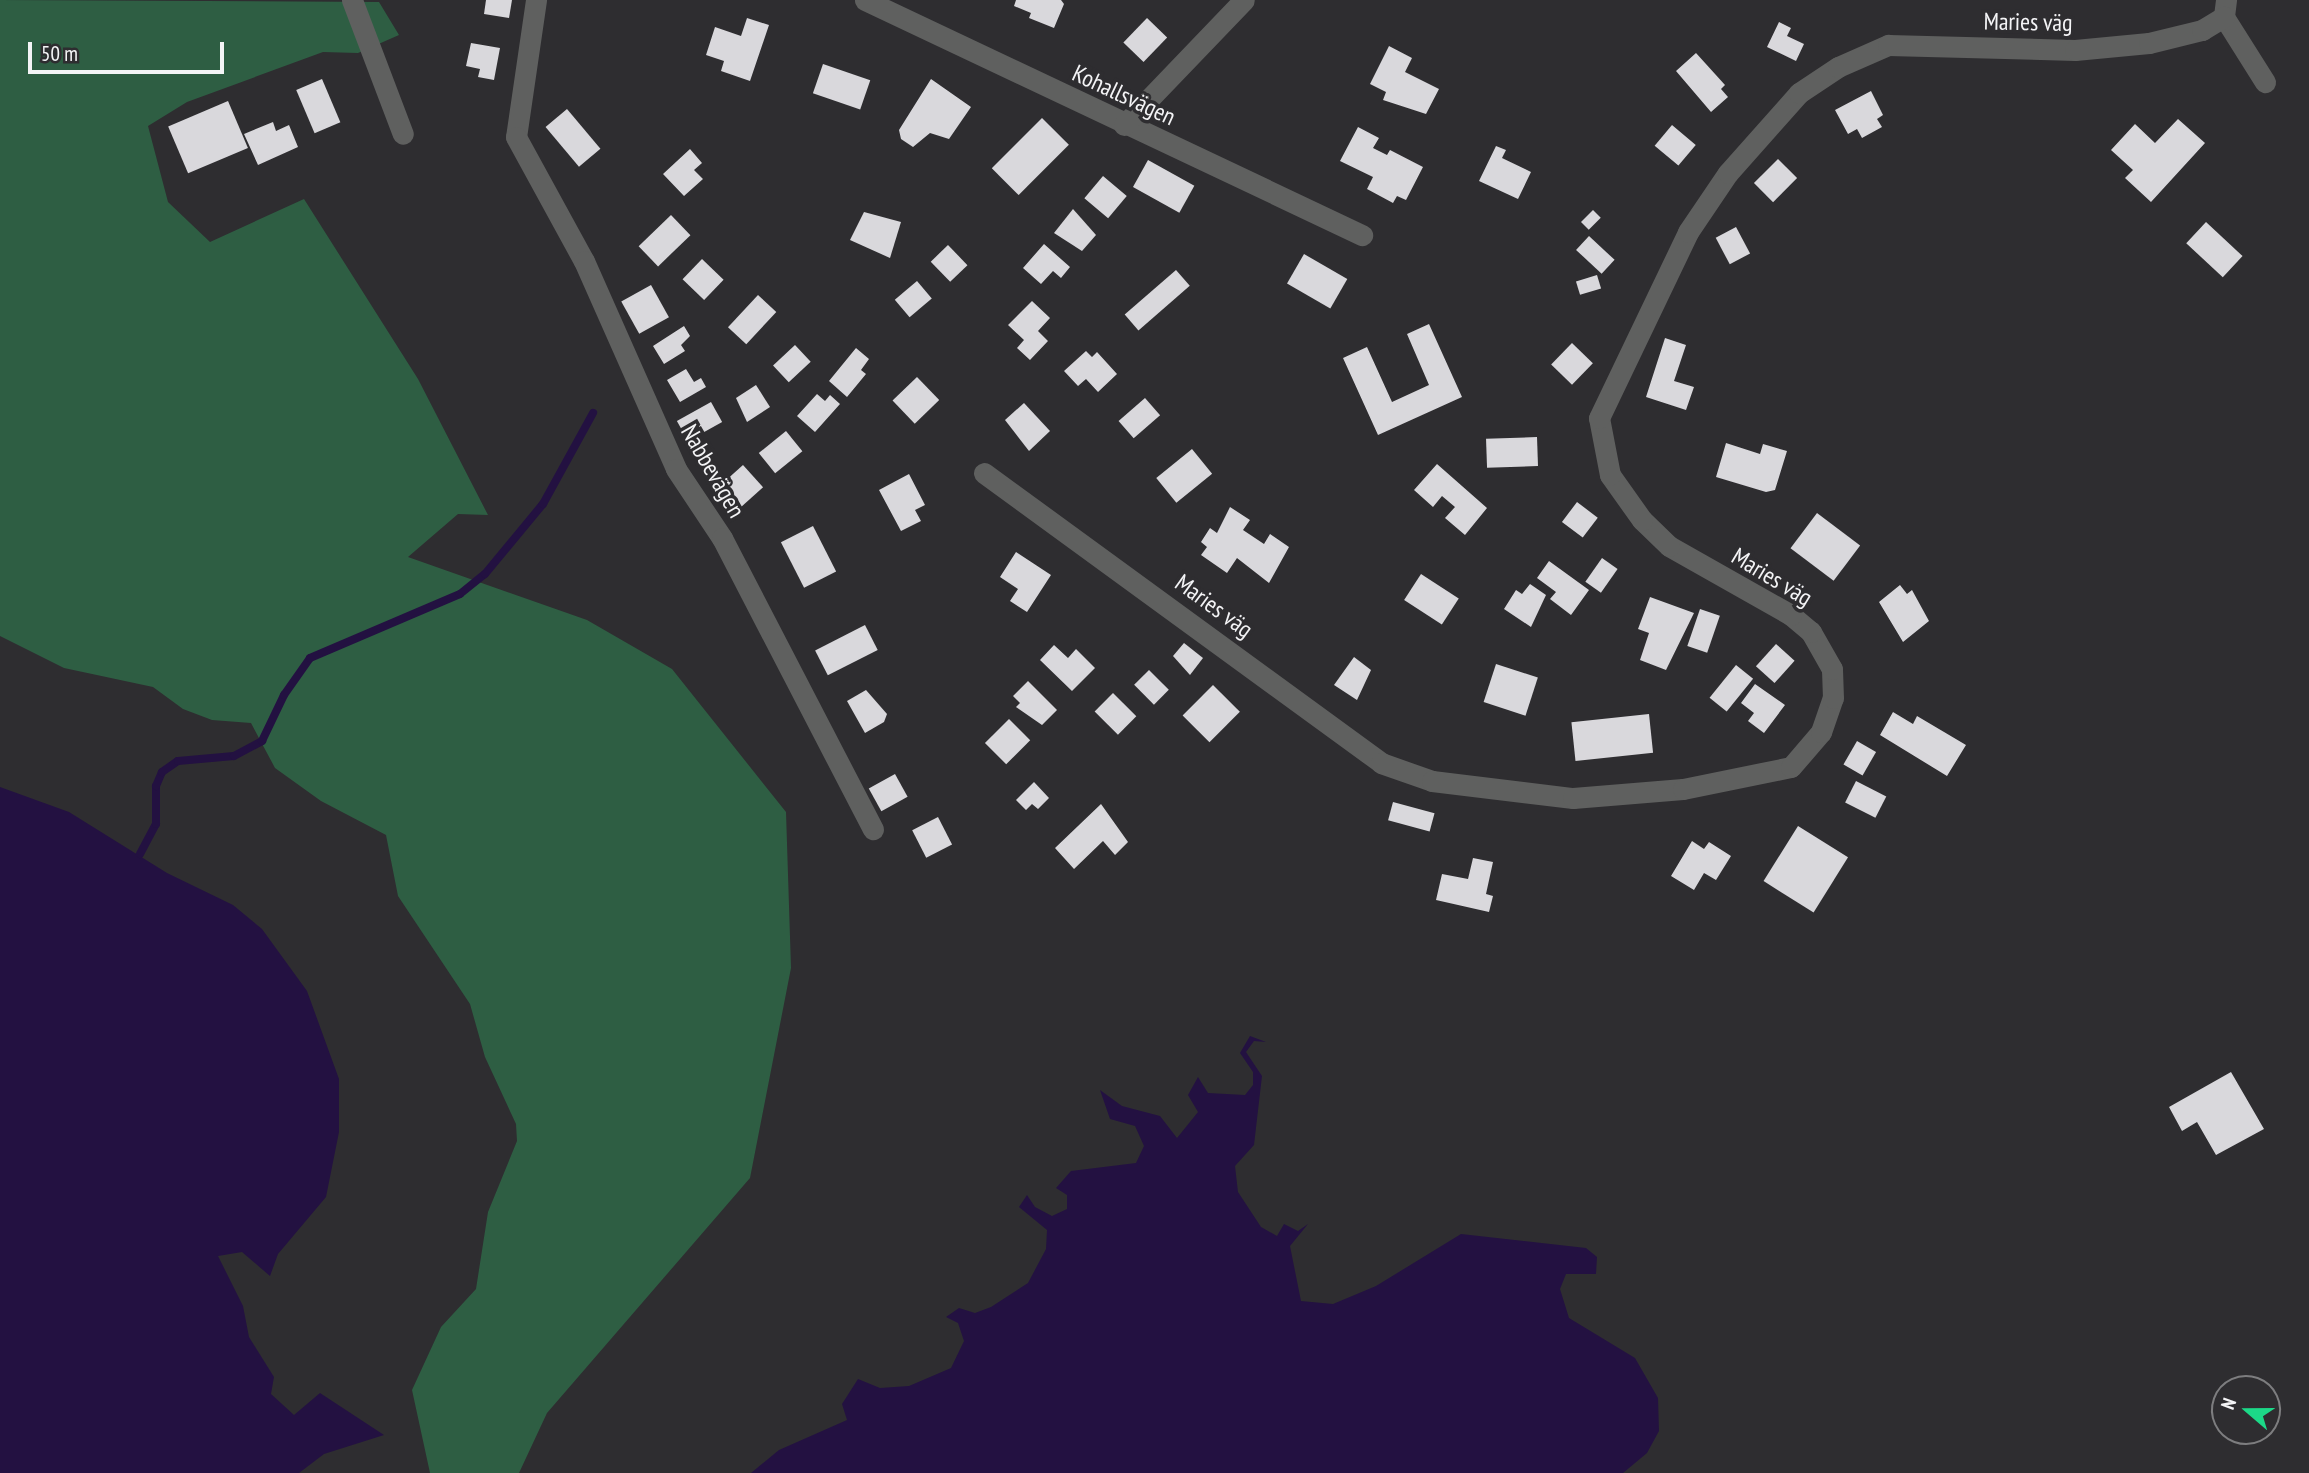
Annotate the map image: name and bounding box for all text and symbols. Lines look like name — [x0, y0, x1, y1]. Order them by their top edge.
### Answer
street label: Maries väg — [1983, 7, 2073, 37]
scale bar — [32, 28, 228, 72]
text: 50 m — [41, 40, 78, 67]
street label: Kohallsvägen — [1068, 59, 1180, 131]
street label: Nabbevägen — [675, 419, 751, 523]
street label: Maries väg — [1726, 542, 1818, 612]
street label: Maries väg — [1170, 568, 1258, 644]
north arrow — [2211, 1375, 2281, 1445]
text: N — [2215, 1395, 2241, 1412]

